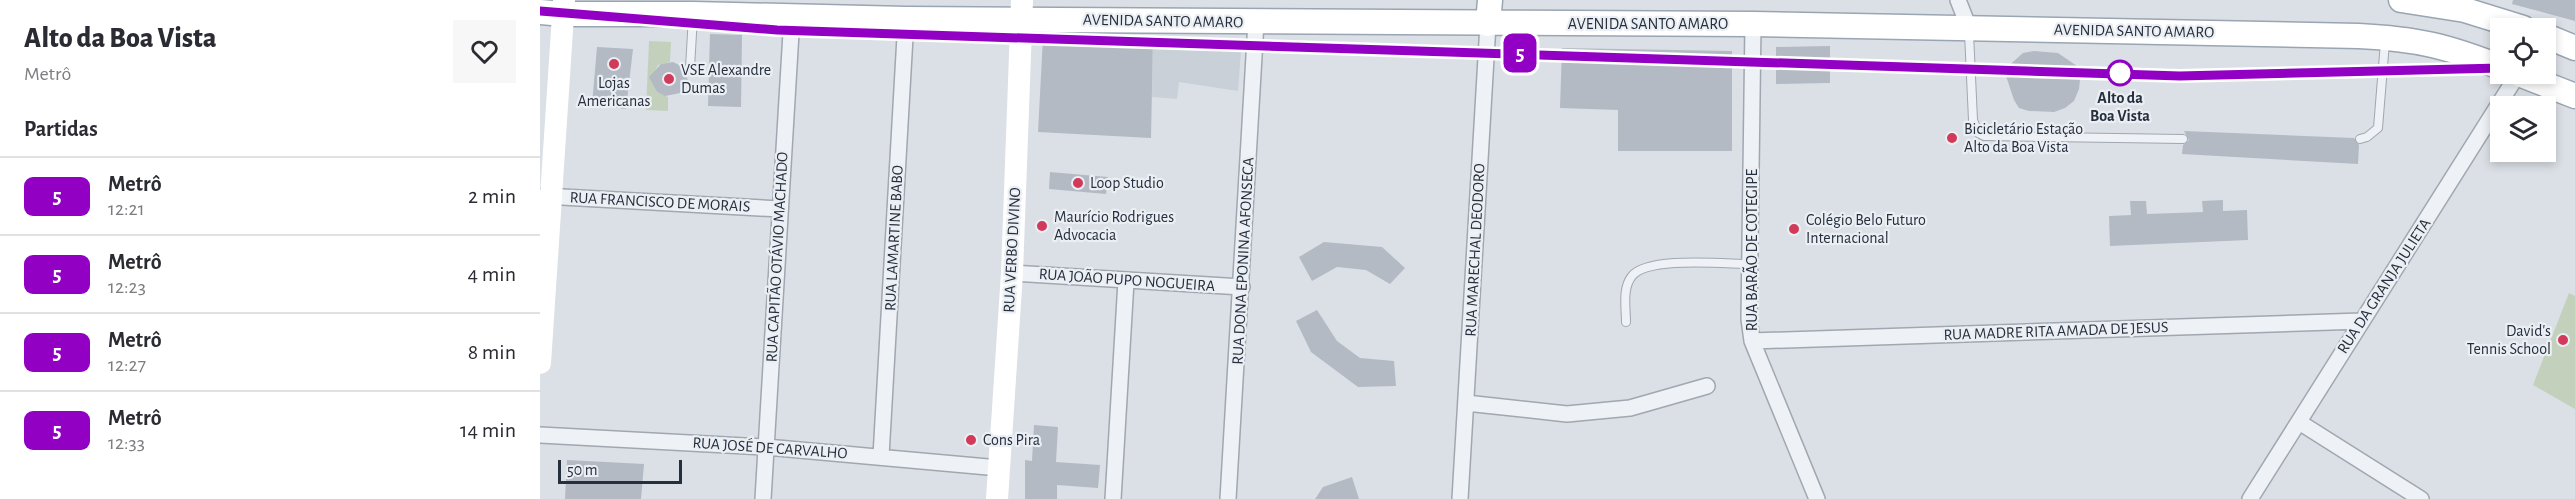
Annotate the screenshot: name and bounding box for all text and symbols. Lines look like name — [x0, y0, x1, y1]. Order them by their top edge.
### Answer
street label: AVENIDA SANTO AMARO — [1083, 12, 1243, 30]
street label: AVENIDA SANTO AMARO — [1568, 16, 1728, 32]
map controls — [2490, 18, 2556, 162]
button: locate — [2490, 18, 2556, 84]
button: heart — [453, 20, 516, 83]
street label: AVENIDA SANTO AMARO — [2054, 22, 2214, 40]
text: Alto da Boa Vista — [24, 25, 216, 53]
line badge: 5 — [1500, 34, 1540, 72]
text: 5 — [1515, 43, 1525, 64]
marker: Lojas Americanas — [607, 57, 621, 71]
marker: Alto da Boa Vista — [2107, 60, 2133, 86]
place label: VSE Alexandre Dumas — [681, 62, 771, 96]
text: Metrô — [24, 64, 71, 84]
marker: VSE Alexandre Dumas — [662, 72, 676, 86]
place label: Lojas Americanas — [577, 75, 651, 109]
place label: Alto da Boa Vista — [2090, 90, 2150, 124]
button: layers — [2490, 96, 2556, 162]
text: Partidas — [24, 118, 98, 140]
place label: Bicicletário Estação Alto da Boa Vista — [1964, 121, 2083, 155]
marker: Bicicletário Estação Alto da Boa Vista — [1945, 131, 1959, 145]
street label: RUA CAPITÃO OTÁVIO MACHADO — [761, 151, 791, 363]
street label: RUA DONA EPONINA AFONSECA — [1230, 157, 1256, 365]
street label: RUA MARECHAL DEODORO — [1462, 163, 1488, 337]
street label: RUA LAMARTINE BABO — [882, 165, 906, 311]
street label: RUA BARÃO DE COTEGIPE — [1742, 168, 1760, 331]
text: Metrô — [108, 173, 162, 195]
place label: Loop Studio — [1090, 175, 1164, 191]
marker: Loop Studio — [1071, 176, 1085, 190]
text: 2 min — [468, 185, 516, 207]
text: 5 — [52, 186, 62, 207]
street label: RUA VERBO DIVINO — [1001, 187, 1023, 313]
street label: RUA FRANCISCO DE MORAIS — [569, 189, 751, 215]
text: 12:21 — [108, 199, 145, 219]
place label: Maurício Rodrigues Advocacia — [1054, 209, 1174, 243]
place label: Colégio Belo Futuro Internacional — [1806, 212, 1926, 246]
street label: RUA DA GRANJA JULIETA — [2334, 216, 2434, 356]
marker: Maurício Rodrigues Advocacia — [1035, 219, 1049, 233]
marker: Colégio Belo Futuro Internacional — [1787, 222, 1801, 236]
text: Metrô — [108, 251, 162, 273]
text: 4 min — [468, 263, 516, 285]
text: 5 — [52, 264, 62, 285]
street label: RUA JOÃO PUPO NOGUEIRA — [1038, 264, 1216, 294]
text: 12:23 — [108, 277, 146, 297]
street label: RUA MADRE RITA AMADA DE JESUS — [1943, 319, 2169, 343]
place label: David's Tennis School — [2467, 323, 2551, 357]
text: Metrô — [108, 329, 162, 351]
marker: David's Tennis School — [2556, 333, 2570, 347]
text: 8 min — [468, 341, 516, 363]
text: 5 — [52, 342, 62, 363]
text: 12:27 — [108, 355, 146, 375]
text: Metrô — [108, 407, 162, 429]
text: 14 min — [460, 419, 516, 441]
text: 5 — [52, 420, 62, 441]
place label: Cons Pira — [983, 432, 1040, 448]
text: 12:33 — [108, 433, 145, 453]
street label: RUA JOSÉ DE CARVALHO — [692, 433, 848, 461]
marker: Cons Pira — [964, 433, 978, 447]
scale bar — [558, 457, 682, 484]
text: 50 m — [567, 462, 598, 478]

